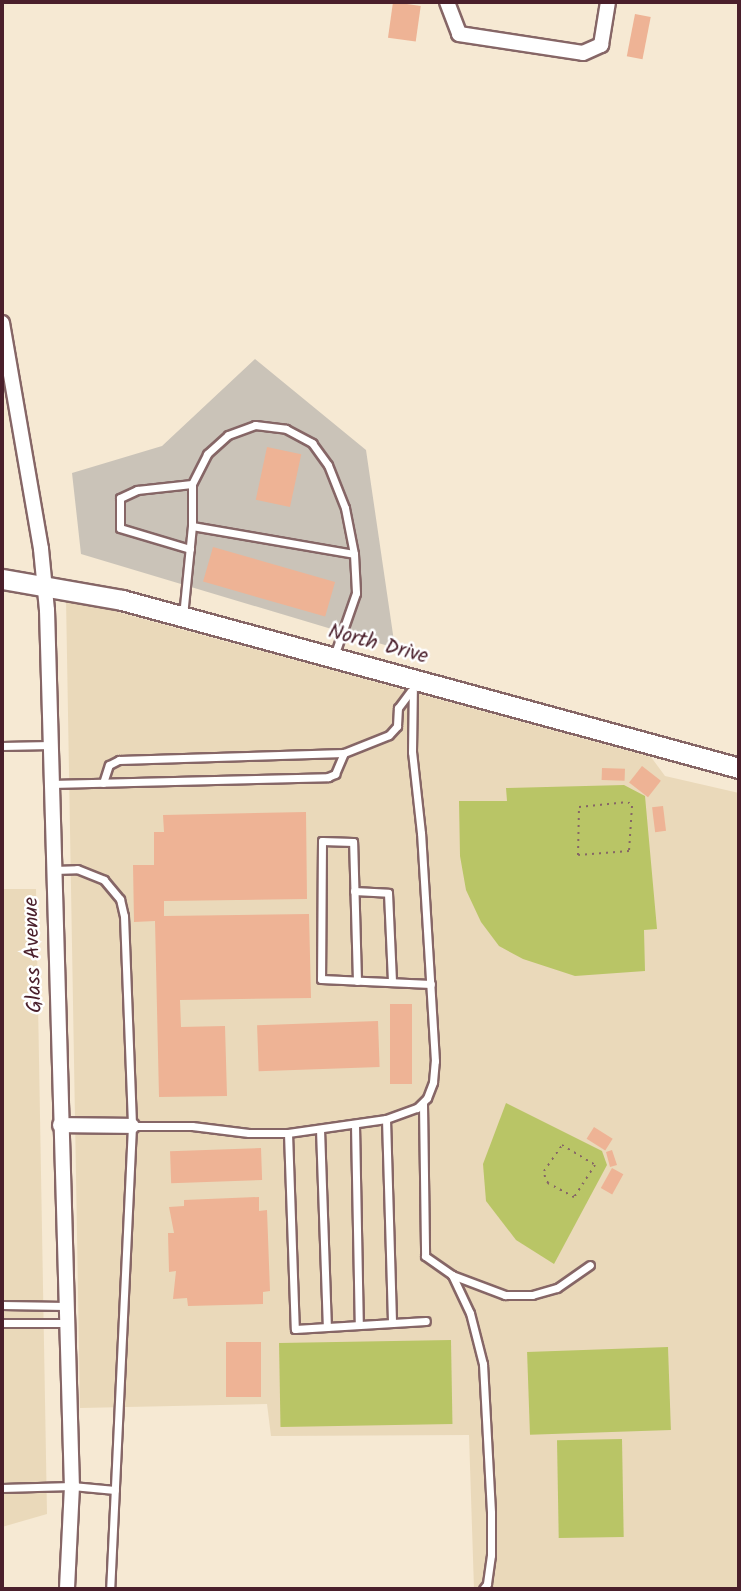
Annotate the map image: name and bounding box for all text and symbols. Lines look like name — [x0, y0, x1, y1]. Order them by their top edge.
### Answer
street label: North Drive — [325, 620, 431, 670]
street label: Glass Avenue — [19, 897, 49, 1013]

